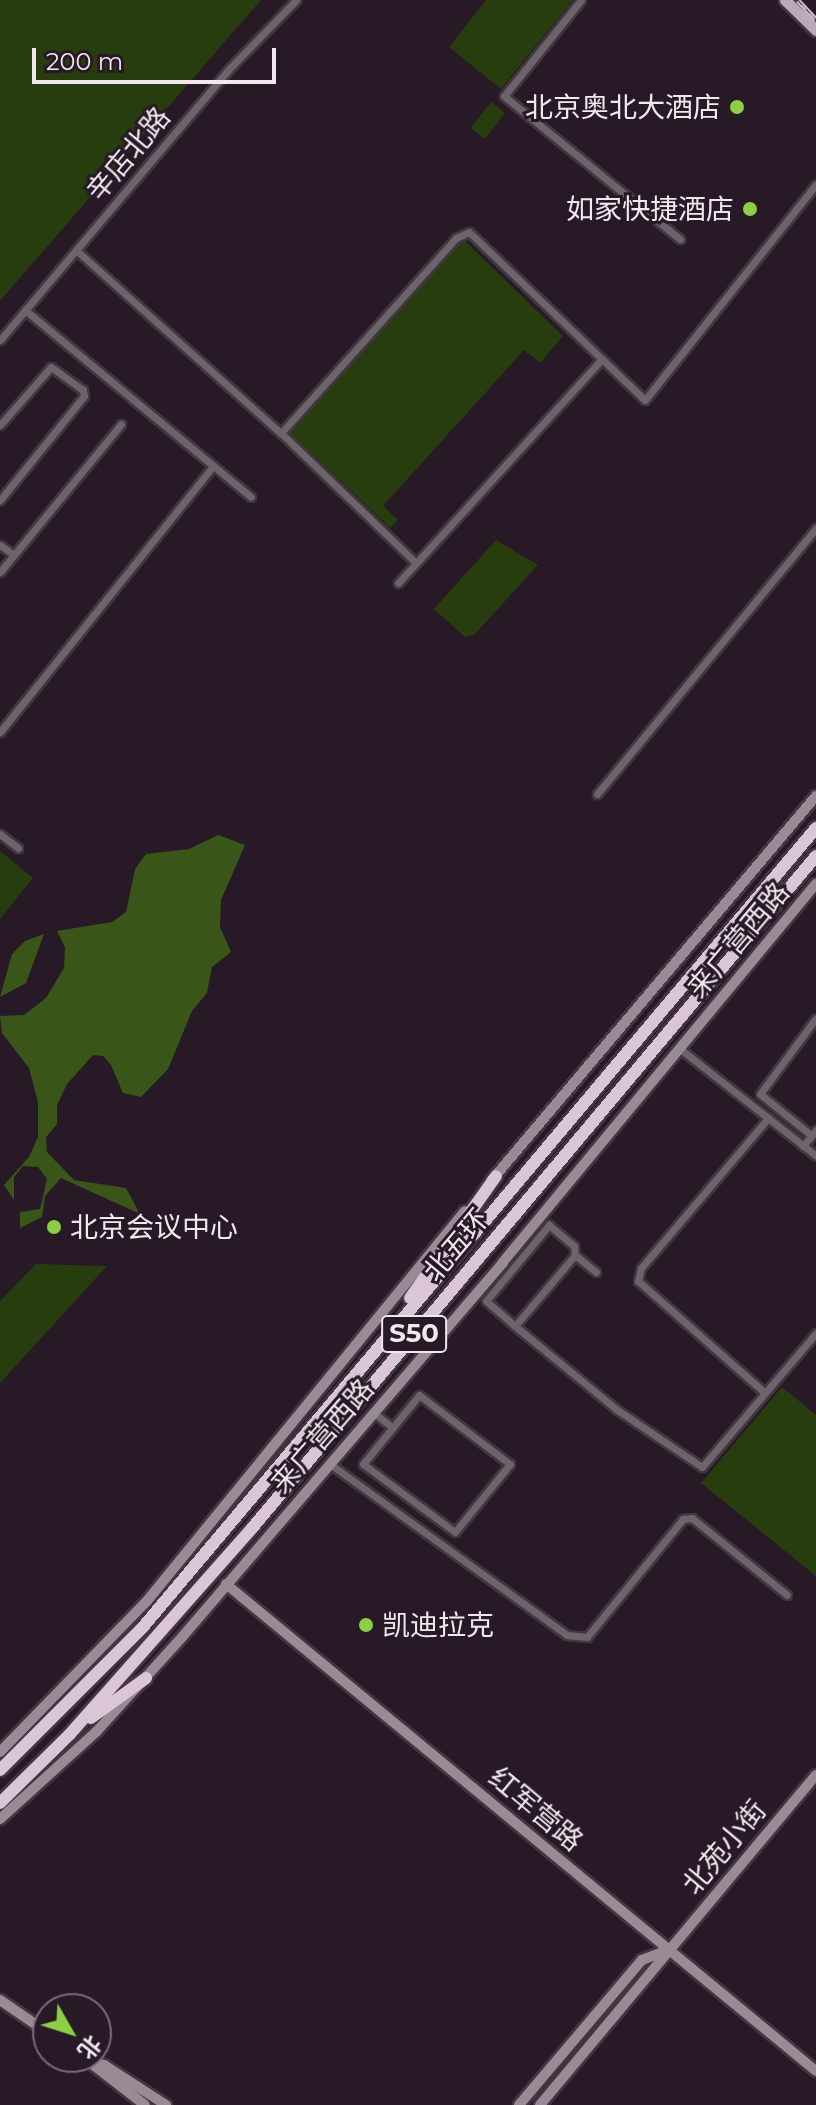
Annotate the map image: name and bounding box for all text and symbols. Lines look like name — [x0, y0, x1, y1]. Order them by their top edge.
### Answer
scale bar — [36, 32, 280, 82]
text: 200 m — [46, 47, 123, 76]
place label: 北京奥北大酒店 — [525, 90, 721, 124]
marker: 北京奥北大酒店 — [728, 98, 746, 116]
street label: 辛店北路 — [79, 100, 177, 208]
place label: 如家快捷酒店 — [566, 192, 734, 226]
marker: 如家快捷酒店 — [741, 200, 759, 218]
street label: 来广营西路 — [680, 876, 796, 1004]
street label: 北五环 — [416, 1202, 496, 1288]
place label: 北京会议中心 — [70, 1210, 238, 1244]
marker: 北京会议中心 — [45, 1218, 63, 1236]
road number: S50 — [380, 1312, 448, 1356]
street label: 来广营西路 — [263, 1372, 381, 1500]
place label: 凯迪拉克 — [382, 1608, 494, 1642]
marker: 凯迪拉克 — [357, 1616, 375, 1634]
street label: 红军营路 — [482, 1760, 590, 1858]
street label: 北苑小街 — [675, 1793, 773, 1901]
north arrow — [32, 1993, 112, 2073]
text: 北 — [72, 2030, 107, 2064]

